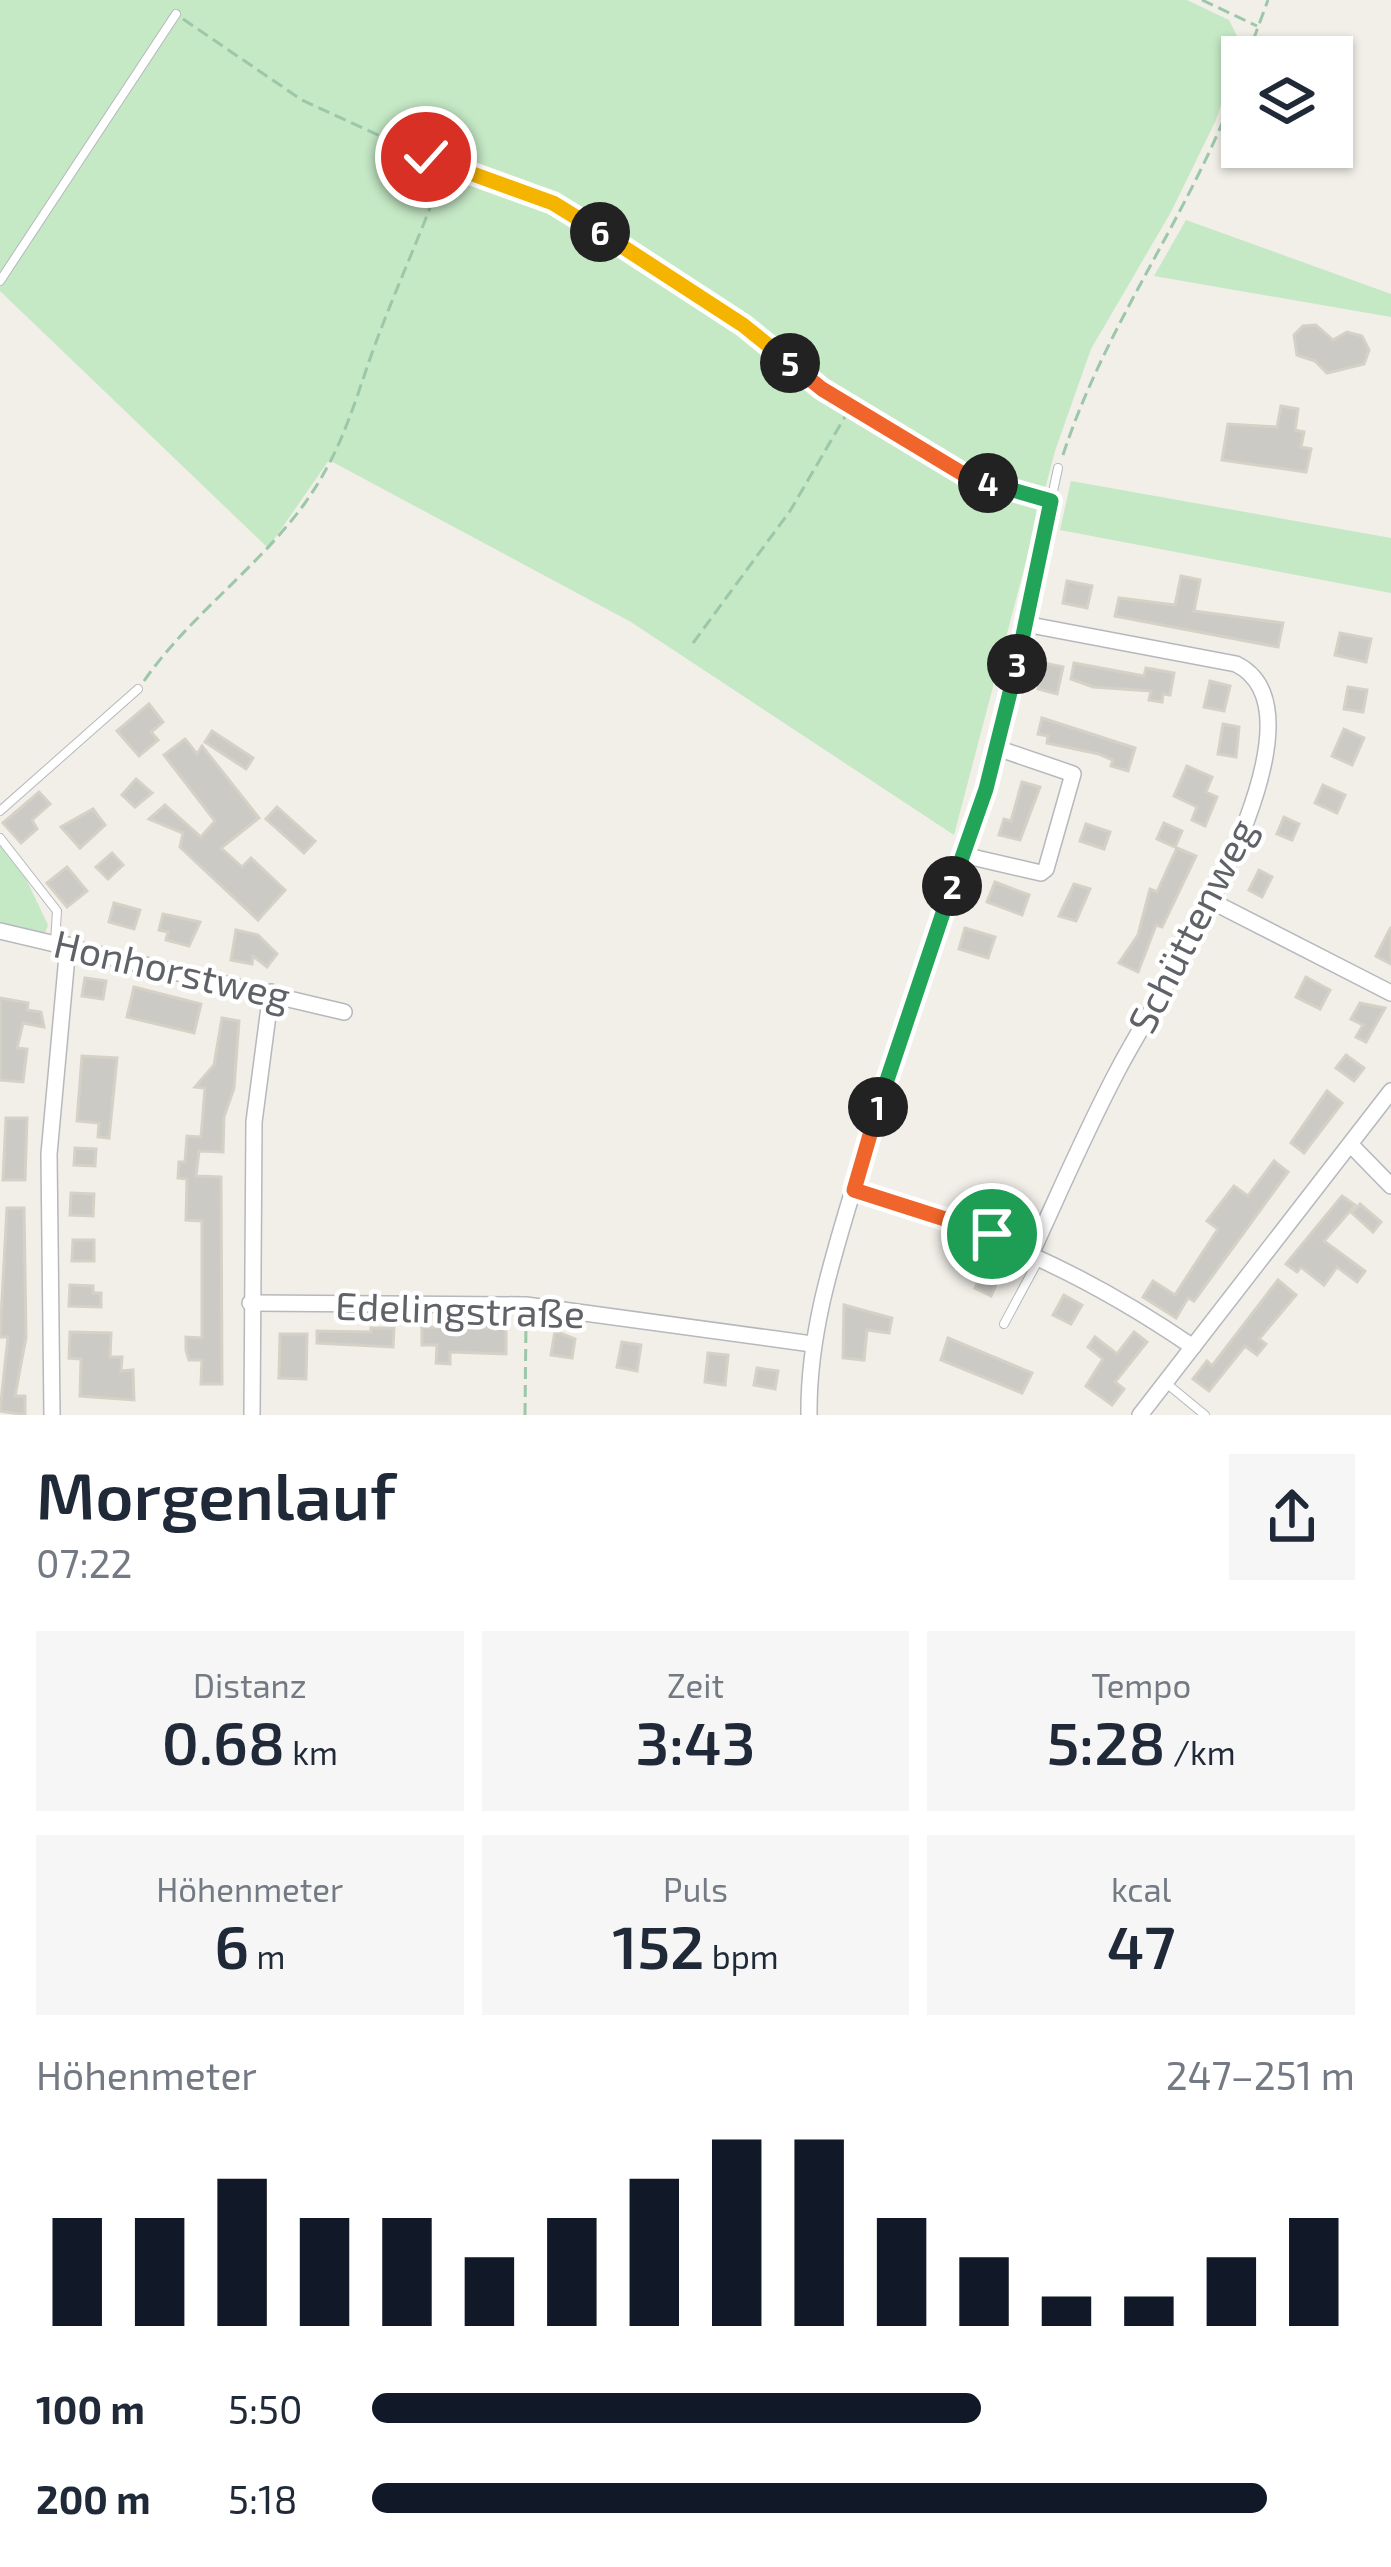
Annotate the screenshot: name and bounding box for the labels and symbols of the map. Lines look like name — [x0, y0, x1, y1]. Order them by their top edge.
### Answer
pin — [375, 106, 477, 208]
pin: 6 — [570, 202, 630, 262]
pin: 5 — [760, 333, 820, 393]
pin: 4 — [958, 453, 1018, 513]
pin: 3 — [987, 634, 1047, 694]
street label: Schüttenweg — [1117, 810, 1265, 1040]
pin: 2 — [922, 856, 982, 916]
street label: Honhorstweg — [50, 919, 295, 1019]
pin: 1 — [848, 1077, 908, 1137]
pin — [941, 1183, 1043, 1285]
street label: Edelingstraße — [334, 1281, 586, 1336]

